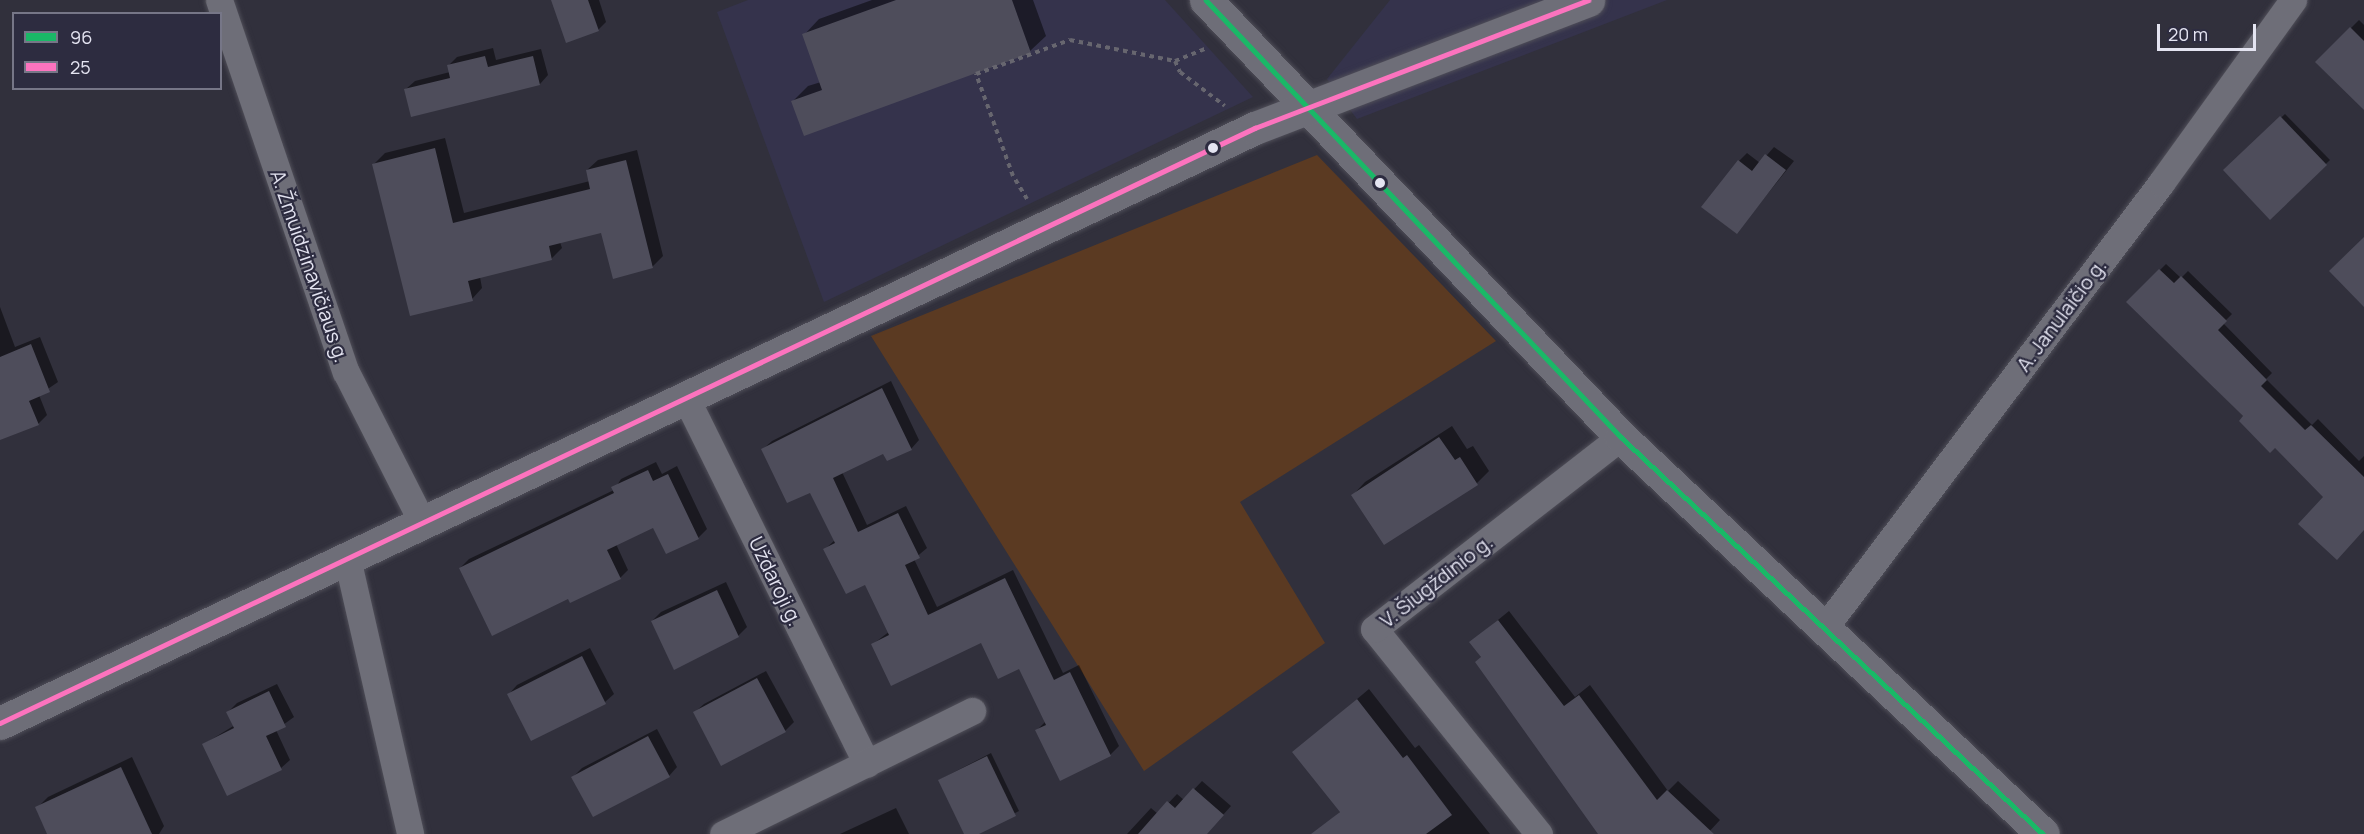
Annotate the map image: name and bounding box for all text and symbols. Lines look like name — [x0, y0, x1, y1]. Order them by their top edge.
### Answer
legend — [12, 12, 222, 90]
scale bar — [2160, 12, 2259, 50]
text: 20 m — [2168, 22, 2208, 46]
text: 96 — [70, 25, 92, 49]
text: 25 — [70, 55, 91, 79]
unlabelled marker — [1207, 142, 1219, 154]
street label: A. Žmuidzinavičiaus g. — [266, 167, 354, 365]
unlabelled marker — [1374, 177, 1386, 189]
street label: A. Janulaičio g. — [2011, 254, 2111, 376]
street label: V. Šiugždinio g. — [1375, 530, 1497, 632]
street label: Uždaroji g. — [744, 532, 808, 630]

